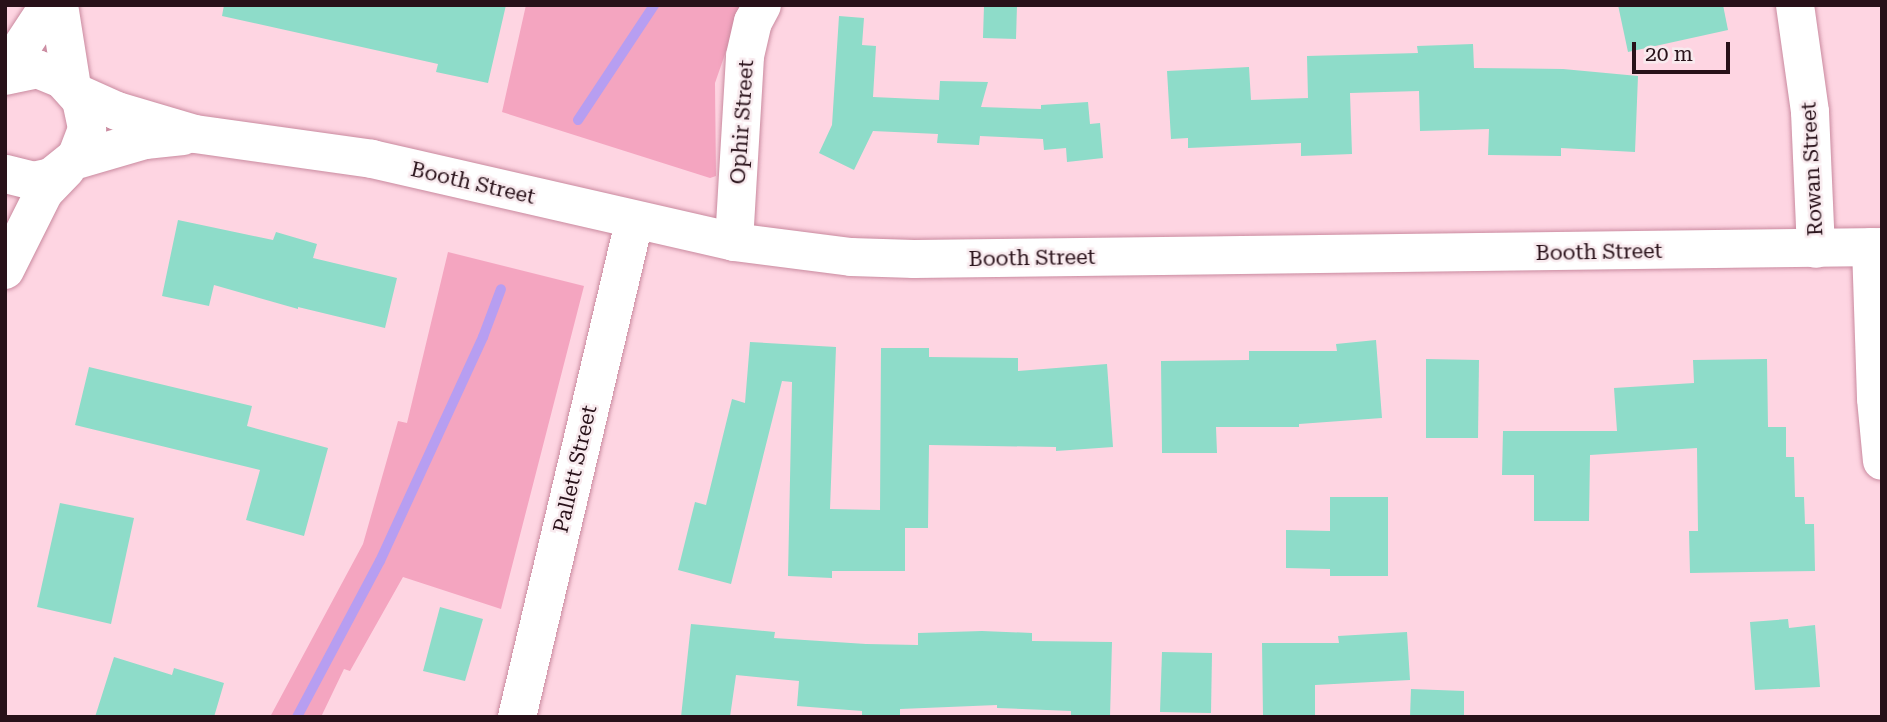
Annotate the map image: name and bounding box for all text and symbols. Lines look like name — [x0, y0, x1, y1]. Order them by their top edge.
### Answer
scale bar — [1635, 28, 1733, 72]
text: 20 m — [1645, 42, 1693, 66]
street label: Ophir Street — [725, 59, 759, 185]
street label: Rowan Street — [1796, 101, 1828, 237]
street label: Booth Street — [408, 156, 538, 210]
street label: Booth Street — [1535, 238, 1663, 266]
street label: Booth Street — [968, 244, 1096, 272]
street label: Pallett Street — [548, 403, 602, 535]

